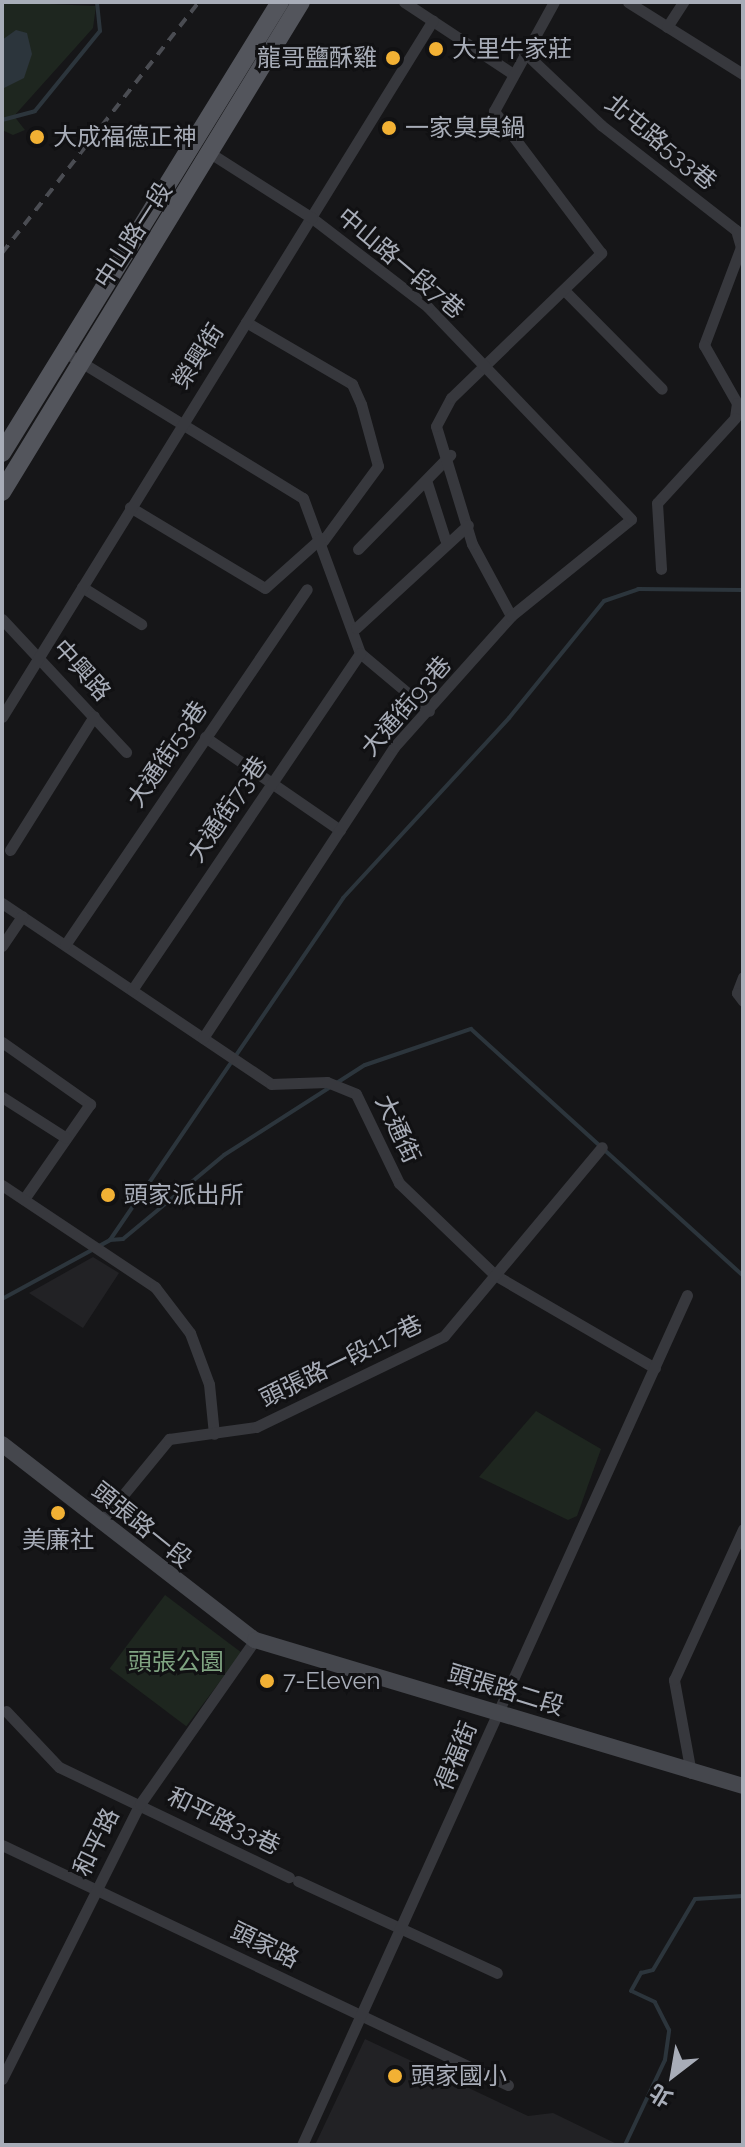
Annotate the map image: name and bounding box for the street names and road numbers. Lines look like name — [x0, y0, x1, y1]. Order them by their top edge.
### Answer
street label: 北屯路533巷 — [600, 88, 722, 196]
street label: 中山路一段 — [88, 177, 178, 293]
street label: 中山路一段7巷 — [332, 202, 470, 324]
street label: 榮興街 — [166, 318, 230, 394]
street label: 中興路 — [47, 634, 117, 706]
street label: 大通街93巷 — [355, 650, 457, 762]
street label: 大通街53巷 — [121, 695, 213, 813]
street label: 大通街73巷 — [181, 751, 273, 867]
street label: 大通街 — [370, 1090, 426, 1168]
street label: 頭張路一段117巷 — [255, 1309, 427, 1413]
street label: 頭張路一段 — [86, 1476, 198, 1574]
street label: 頭張路二段 — [444, 1659, 568, 1721]
street label: 得福街 — [429, 1717, 483, 1795]
street label: 和平路33巷 — [163, 1781, 285, 1861]
street label: 和平路 — [67, 1803, 125, 1881]
street label: 頭家路 — [226, 1916, 304, 1974]

